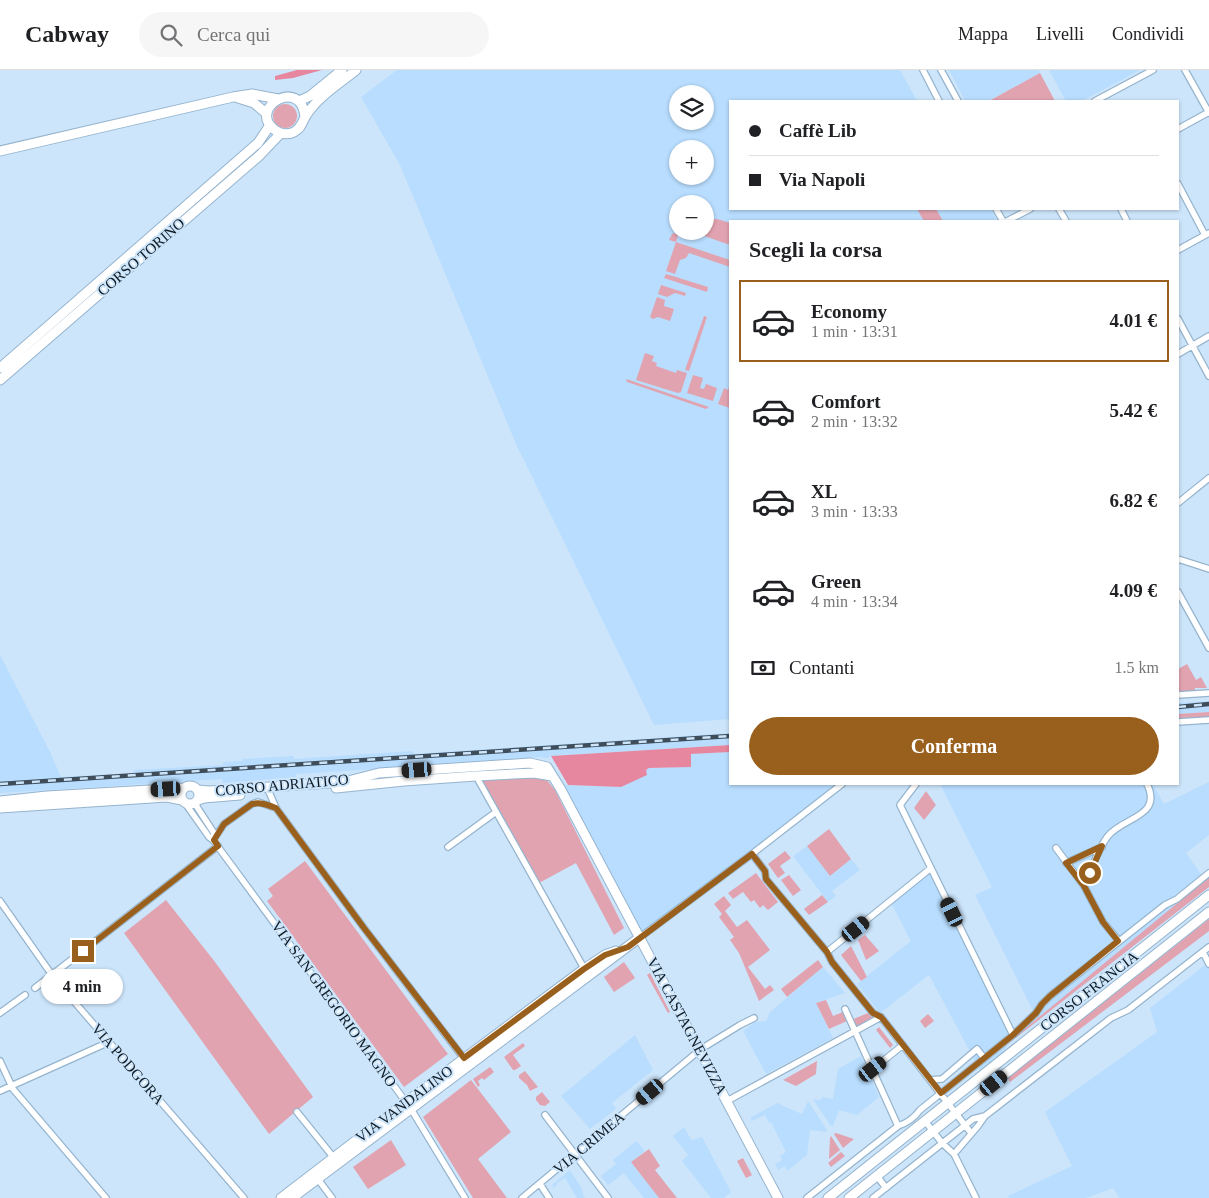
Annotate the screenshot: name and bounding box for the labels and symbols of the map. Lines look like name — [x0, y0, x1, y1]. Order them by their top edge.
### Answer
street label: CORSO TORINO — [94, 215, 188, 299]
car — [401, 761, 432, 779]
street label: CORSO ADRIATICO — [215, 771, 349, 799]
car — [150, 781, 181, 797]
route start — [1079, 862, 1101, 884]
car — [938, 895, 965, 929]
car — [839, 914, 872, 944]
street label: VIA SAN GREGORIO MAGNO — [268, 918, 400, 1090]
route end — [72, 940, 94, 962]
street label: CORSO FRANCIA — [1037, 948, 1141, 1034]
street label: VIA CASTAGNEVIZZA — [644, 955, 730, 1098]
callout: 4 min — [42, 968, 124, 1004]
street label: VIA PODGORA — [88, 1020, 168, 1108]
car — [856, 1054, 889, 1084]
street label: VIA VANDALINO — [352, 1062, 456, 1146]
car — [977, 1068, 1010, 1098]
car — [633, 1077, 666, 1107]
street label: VIA CRIMEA — [550, 1109, 628, 1177]

